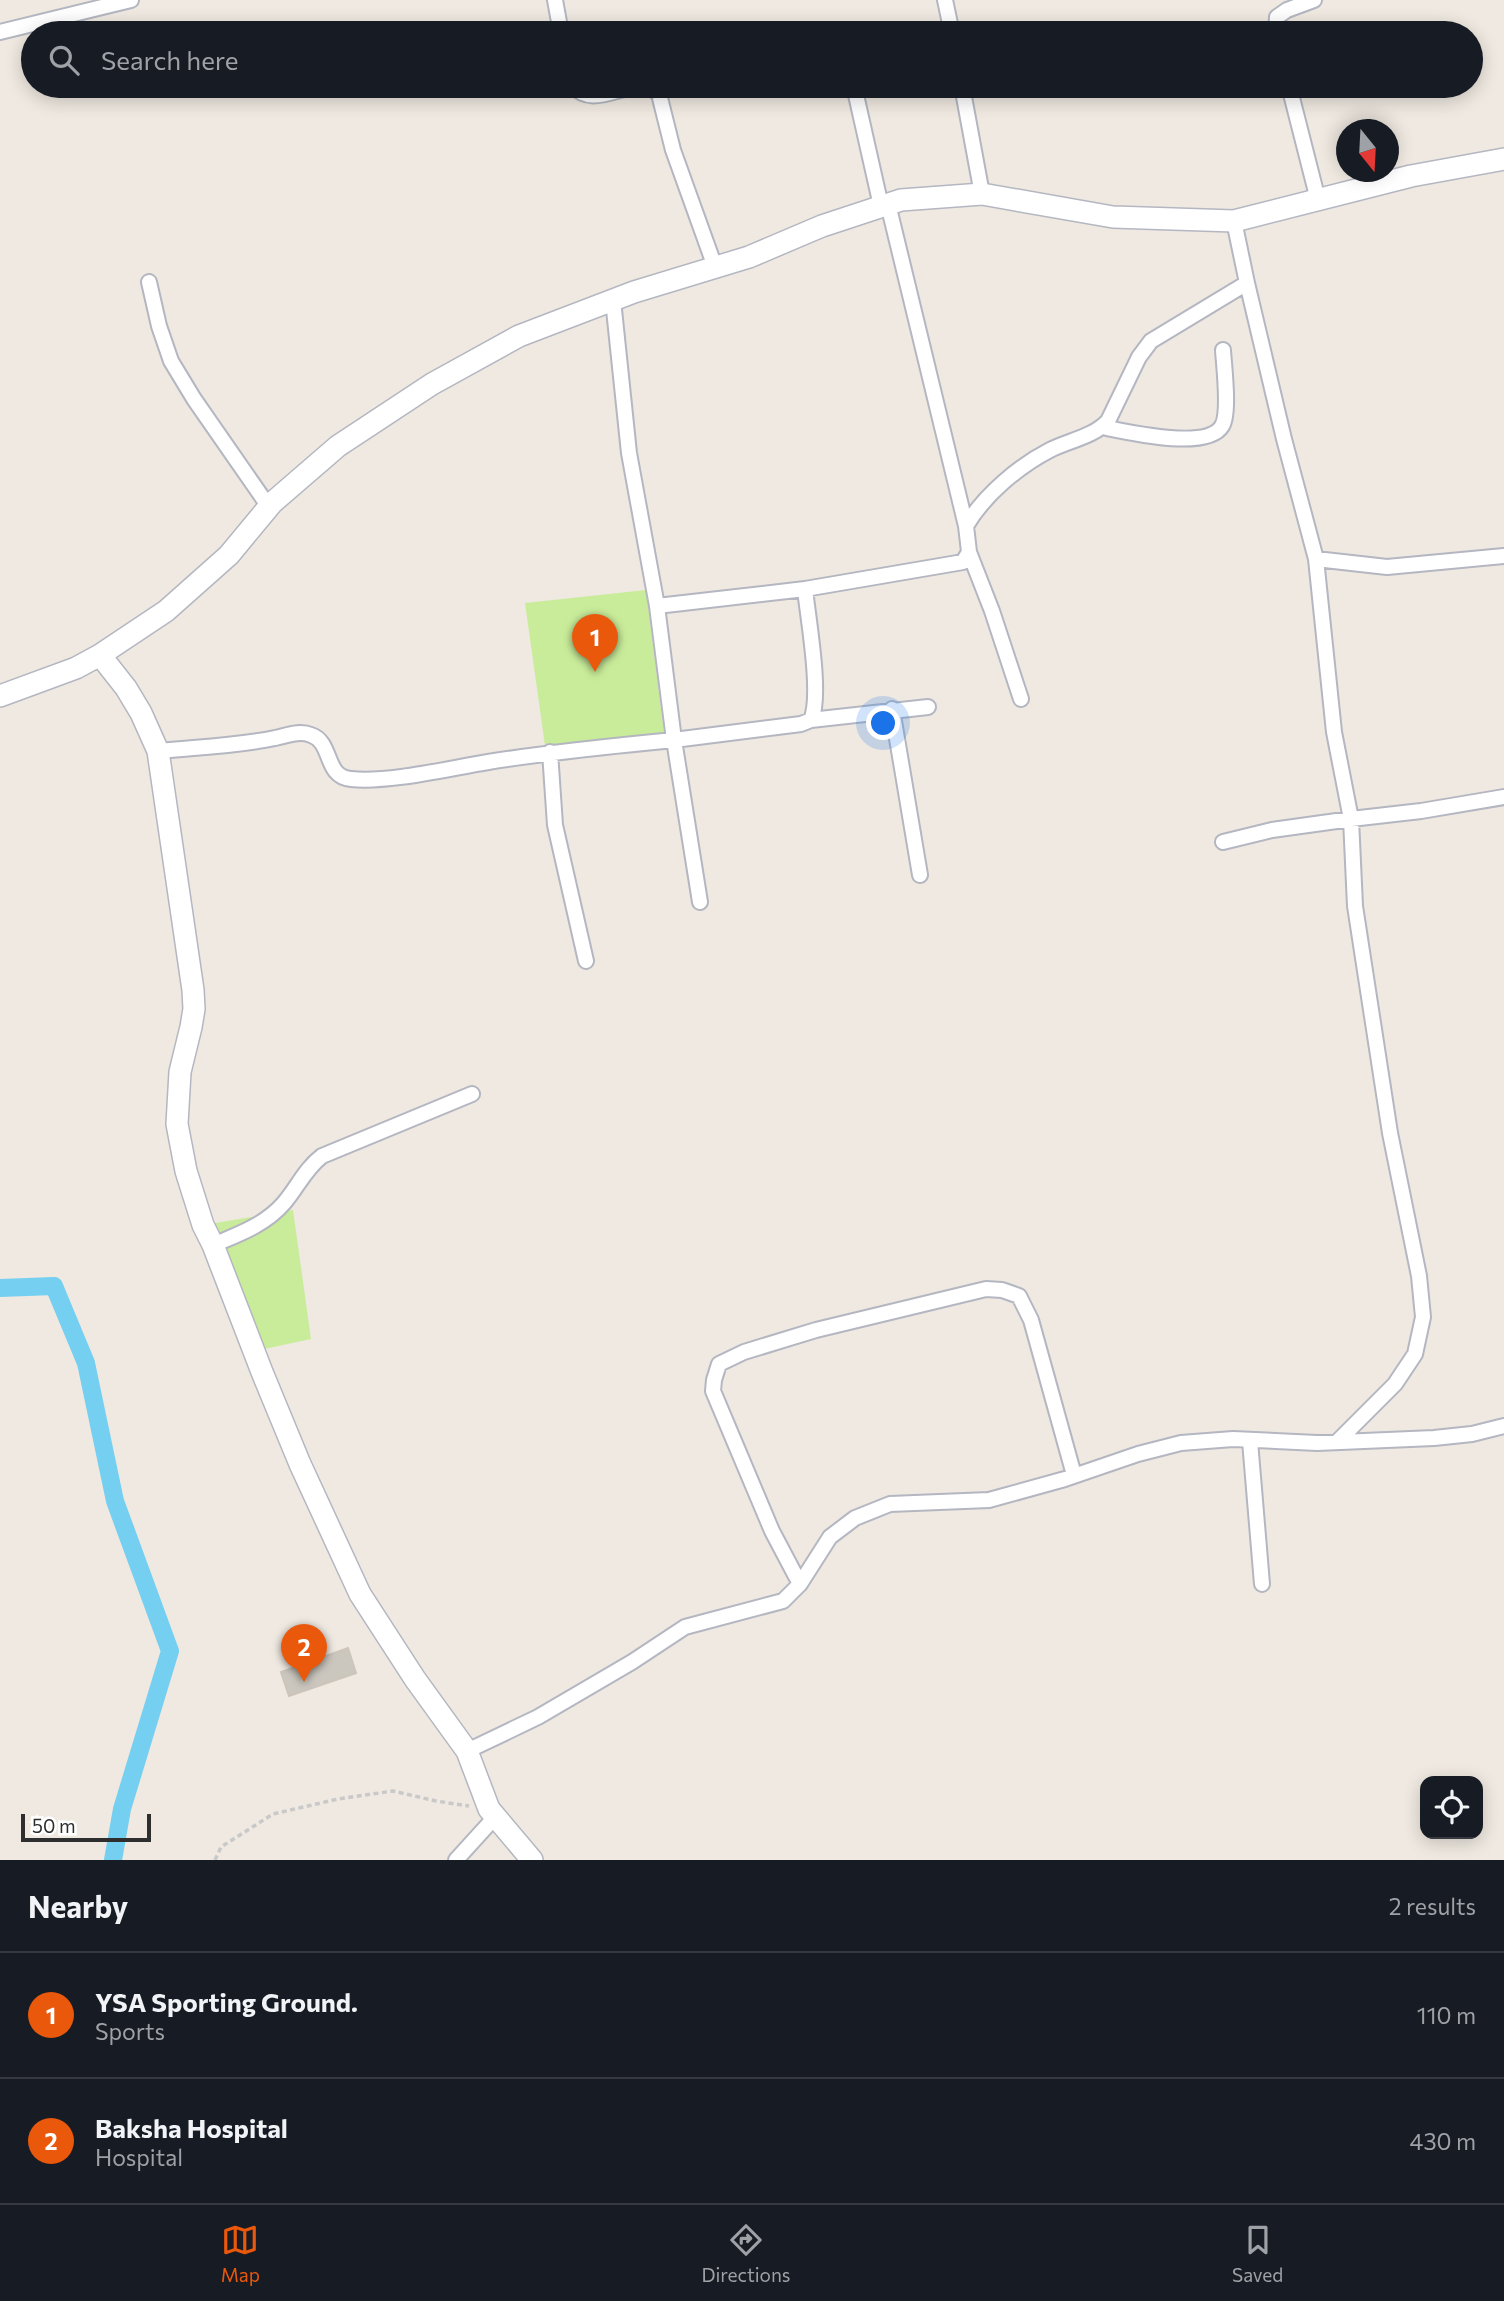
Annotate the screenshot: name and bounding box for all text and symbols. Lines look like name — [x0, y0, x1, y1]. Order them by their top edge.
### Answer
search box — [21, 21, 1483, 98]
icon: search — [45, 41, 83, 79]
text: Search here — [101, 44, 239, 75]
north arrow — [1336, 119, 1399, 182]
pin: 1 — [572, 614, 618, 672]
your location — [866, 706, 900, 740]
pin: 2 — [281, 1624, 327, 1682]
map controls — [1420, 1776, 1483, 1839]
button: locate — [1420, 1776, 1483, 1839]
scale bar — [21, 1811, 150, 1843]
text: 50 m — [32, 1814, 76, 1837]
text: Nearby — [28, 1887, 128, 1924]
text: 2 results — [1389, 1892, 1476, 1920]
text: YSA Sporting Ground. — [95, 1986, 358, 2017]
text: 1 — [46, 2001, 56, 2029]
text: 110 m — [1417, 2001, 1476, 2029]
text: Sports — [95, 2017, 165, 2045]
text: Baksha Hospital — [95, 2112, 288, 2143]
text: 2 — [44, 2127, 58, 2155]
text: 430 m — [1410, 2127, 1476, 2155]
text: Hospital — [95, 2143, 183, 2171]
tab: Map — [221, 2221, 260, 2286]
tab: Directions — [701, 2221, 791, 2286]
tab: Saved — [1232, 2221, 1283, 2286]

